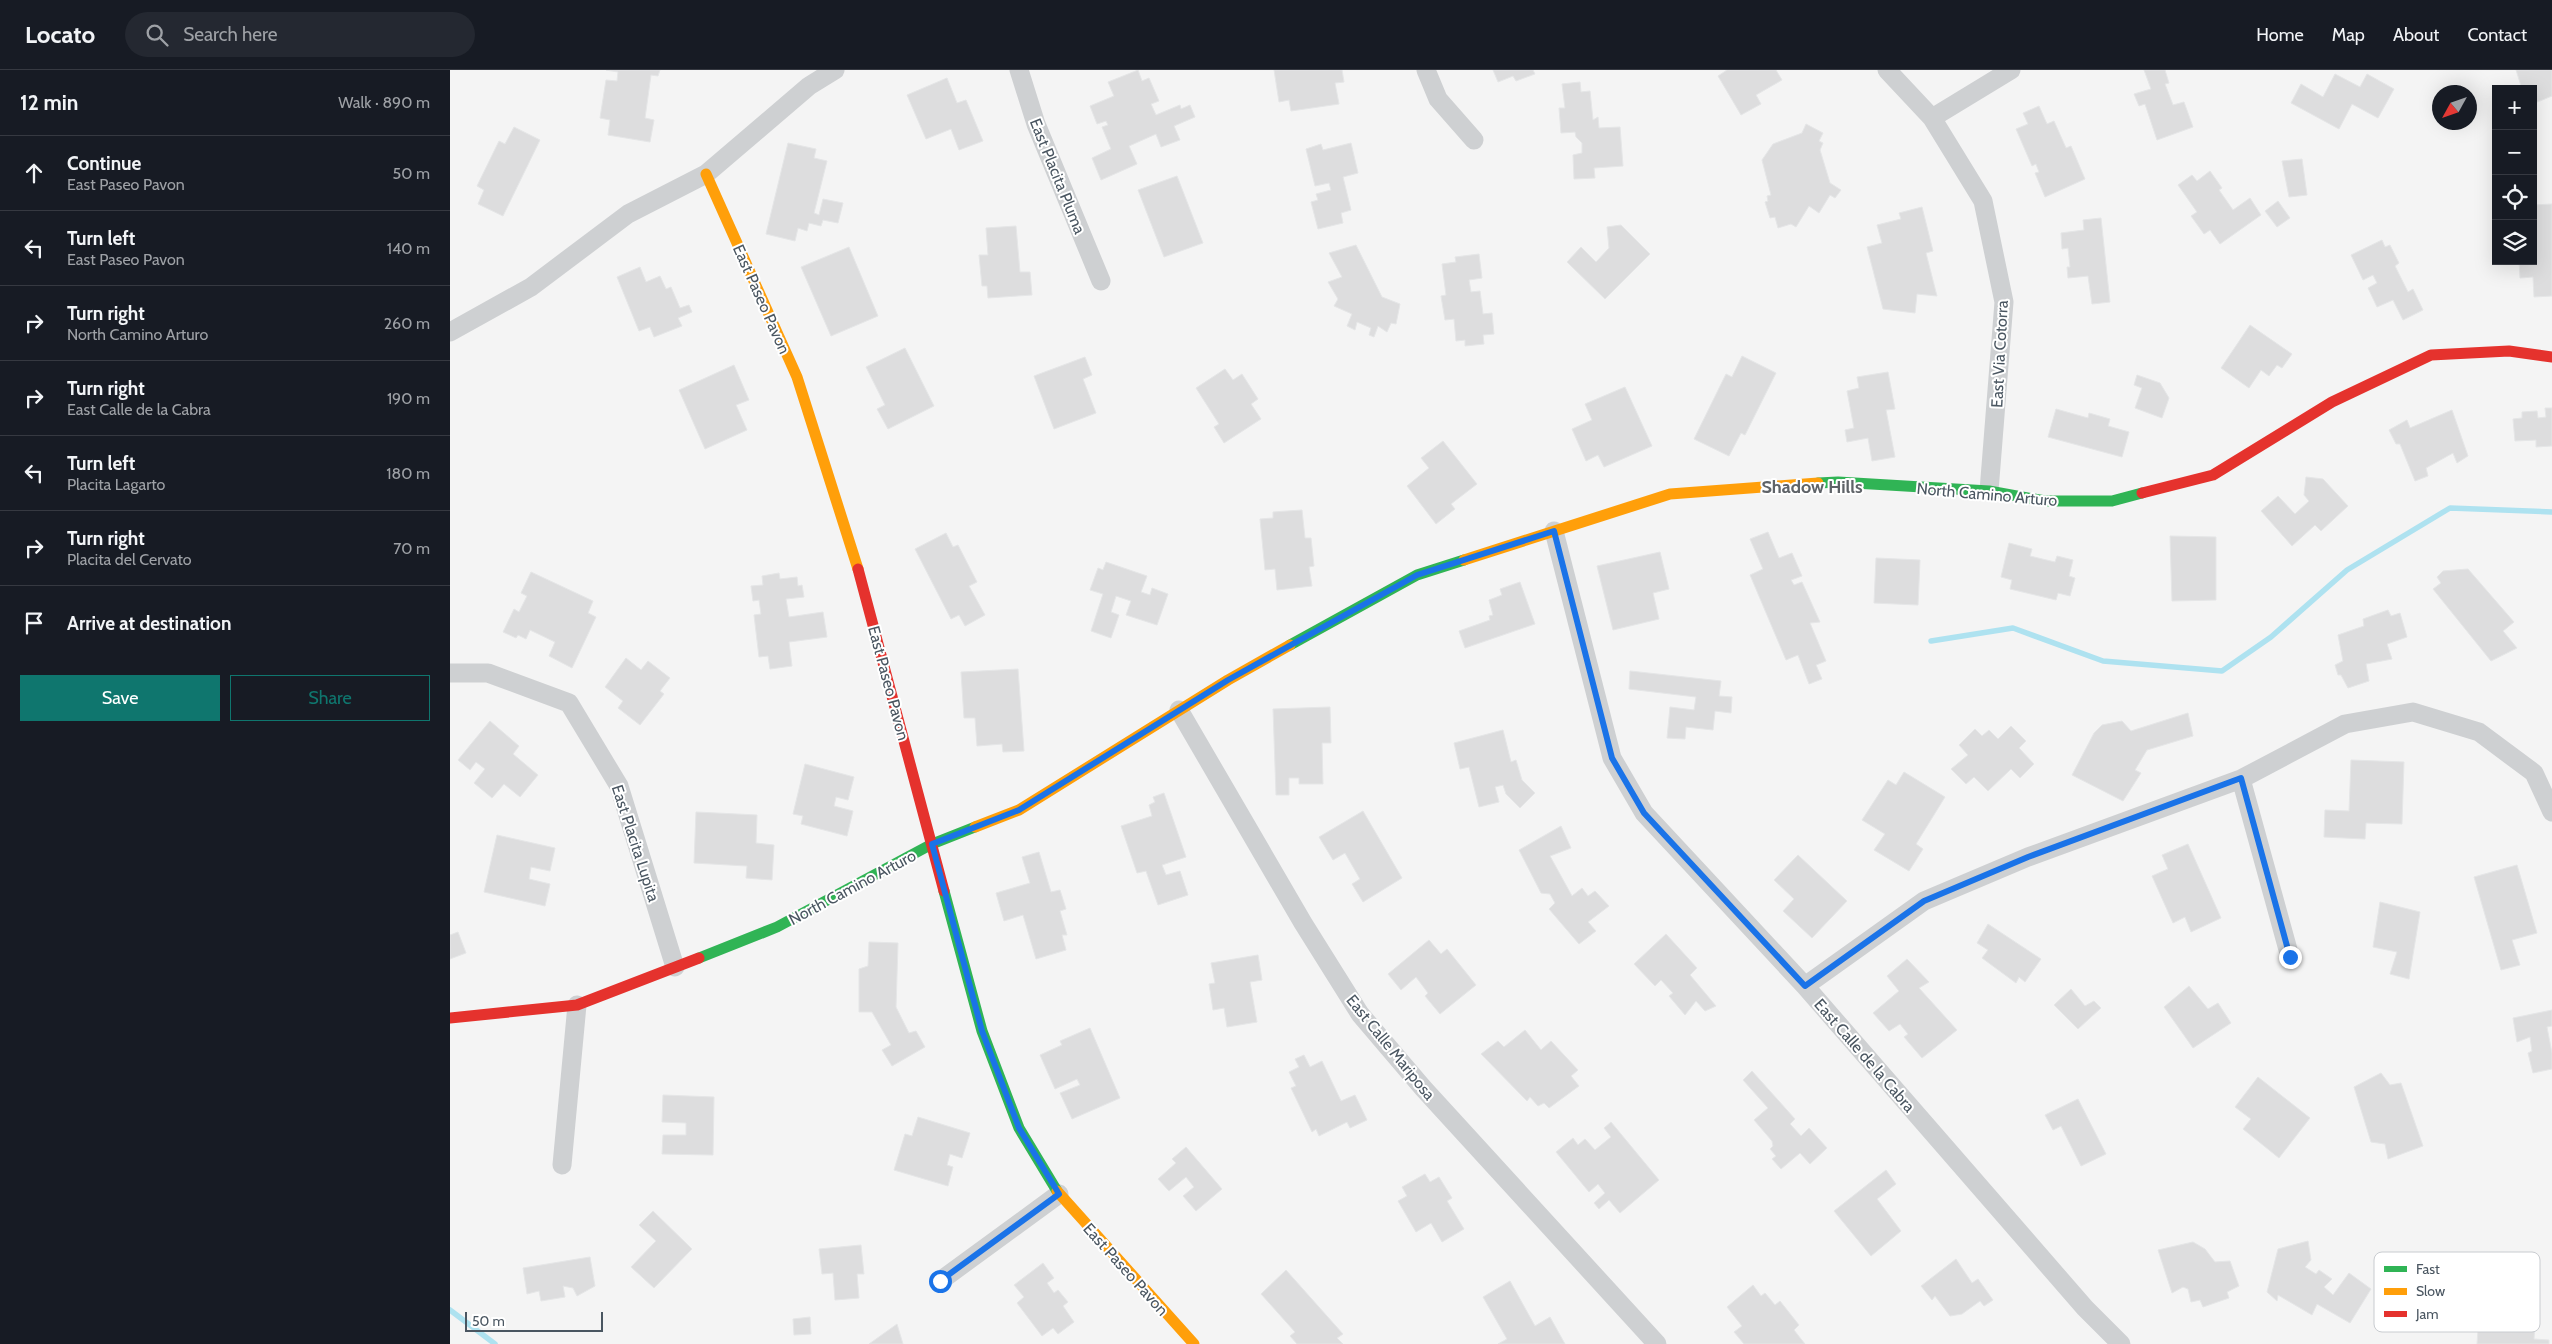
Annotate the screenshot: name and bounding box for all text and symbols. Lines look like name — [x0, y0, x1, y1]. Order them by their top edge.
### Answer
search box — [125, 12, 475, 57]
text: Locato — [25, 20, 95, 49]
icon: search — [143, 21, 171, 49]
text: Search here — [183, 23, 278, 46]
text: Home — [2256, 24, 2304, 46]
text: Map — [2332, 24, 2365, 46]
text: About — [2393, 24, 2439, 46]
text: Contact — [2467, 24, 2527, 46]
north arrow — [2432, 85, 2477, 130]
map controls — [2492, 85, 2537, 265]
button: + — [2492, 85, 2537, 130]
text: 12 min — [20, 90, 78, 115]
text: Walk · 890 m — [338, 93, 430, 112]
street label: East Placita Pluma — [1026, 116, 1089, 237]
button: − — [2492, 130, 2537, 175]
text: Continue — [67, 152, 141, 175]
icon: ahead — [20, 159, 48, 187]
text: 50 m — [393, 164, 430, 183]
text: East Paseo Pavon — [67, 175, 185, 194]
button: locate — [2492, 175, 2537, 220]
button: layers — [2492, 220, 2537, 265]
text: Turn left — [67, 227, 135, 250]
icon: left — [20, 234, 48, 262]
text: 140 m — [387, 239, 430, 258]
street label: East Paseo Pavon — [729, 242, 794, 357]
text: East Paseo Pavon — [67, 250, 185, 269]
street label: East Via Cotorra — [1987, 300, 2012, 408]
text: Turn right — [67, 302, 145, 325]
icon: right — [20, 309, 48, 337]
text: 260 m — [384, 314, 430, 333]
text: North Camino Arturo — [67, 325, 208, 344]
text: Turn right — [67, 377, 145, 400]
icon: right — [20, 384, 48, 412]
text: 190 m — [387, 389, 430, 408]
text: East Calle de la Cabra — [67, 400, 211, 419]
text: Turn left — [67, 452, 135, 475]
icon: left — [20, 459, 48, 487]
text: 180 m — [386, 464, 430, 483]
text: Placita Lagarto — [67, 475, 165, 494]
district label: Shadow Hills — [1761, 476, 1863, 498]
street label: North Camino Arturo — [1916, 479, 2058, 510]
text: Turn right — [67, 527, 145, 550]
icon: right — [20, 534, 48, 562]
text: 70 m — [393, 539, 430, 558]
text: Placita del Cervato — [67, 550, 192, 569]
icon: arrive — [20, 609, 48, 637]
text: Arrive at destination — [67, 612, 231, 635]
street label: East Paseo Pavon — [864, 624, 913, 743]
button: Save — [20, 675, 220, 721]
button: Share — [230, 675, 430, 721]
street label: East Placita Lupita — [608, 782, 663, 904]
street label: North Camino Arturo — [785, 846, 919, 929]
route end — [2279, 946, 2302, 969]
street label: East Calle Mariposa — [1342, 991, 1439, 1104]
street label: East Calle de la Cabra — [1810, 995, 1919, 1116]
street label: East Paseo Pavon — [1079, 1219, 1172, 1319]
legend — [2374, 1252, 2540, 1332]
text: Fast — [2416, 1260, 2440, 1278]
route start — [929, 1270, 952, 1293]
text: Slow — [2416, 1282, 2445, 1300]
text: Jam — [2415, 1305, 2438, 1323]
scale bar — [465, 1309, 602, 1332]
text: 50 m — [472, 1312, 505, 1330]

